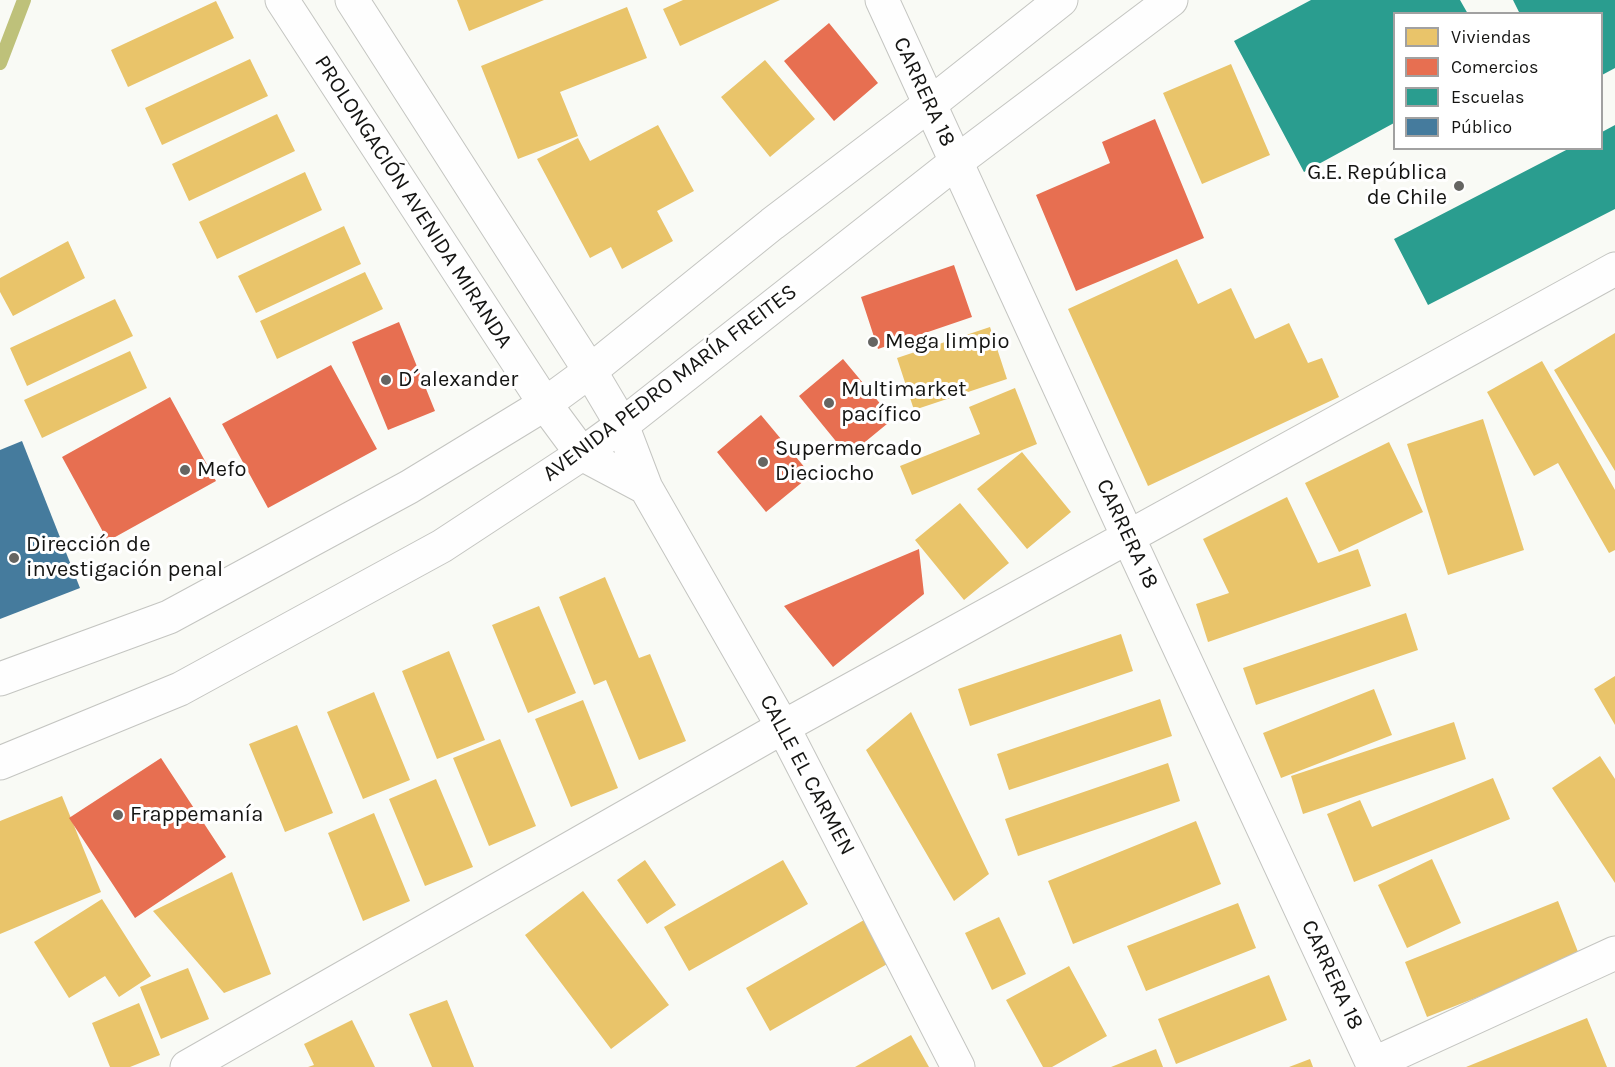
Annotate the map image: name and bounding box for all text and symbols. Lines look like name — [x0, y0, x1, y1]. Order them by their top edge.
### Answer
legend — [1393, 12, 1603, 150]
text: Viviendas — [1451, 26, 1531, 48]
street label: CARRERA 18 — [887, 33, 961, 151]
street label: PROLONGACIÓN AVENIDA MIRANDA — [308, 51, 518, 353]
text: Comercios — [1451, 56, 1538, 78]
text: Escuelas — [1451, 86, 1524, 108]
text: Público — [1451, 116, 1512, 138]
place label: G.E. República de Chile — [1307, 160, 1447, 212]
marker: G.E. República de Chile — [1452, 179, 1466, 193]
street label: AVENIDA PEDRO MARÍA FREITES — [538, 279, 802, 487]
place label: Mega limpio — [885, 329, 1009, 355]
marker: Mega limpio — [866, 335, 880, 349]
place label: D´alexander — [398, 367, 518, 393]
marker: D´alexander — [379, 373, 393, 387]
place label: Multimarket pacífico — [841, 377, 967, 428]
marker: Multimarket pacífico — [822, 396, 836, 410]
place label: Supermercado Dieciocho — [775, 436, 922, 488]
marker: Supermercado Dieciocho — [756, 455, 770, 469]
place label: Mefo — [197, 457, 246, 483]
marker: Mefo — [178, 463, 192, 477]
street label: CARRERA 18 — [1090, 475, 1164, 593]
place label: Dirección de investigación penal — [26, 532, 223, 584]
marker: Dirección de investigación penal — [7, 551, 21, 565]
street label: CALLE EL CARMEN — [754, 690, 860, 860]
place label: Frappemanía — [130, 802, 263, 828]
marker: Frappemanía — [111, 808, 125, 822]
street label: CARRERA 18 — [1295, 916, 1369, 1034]

